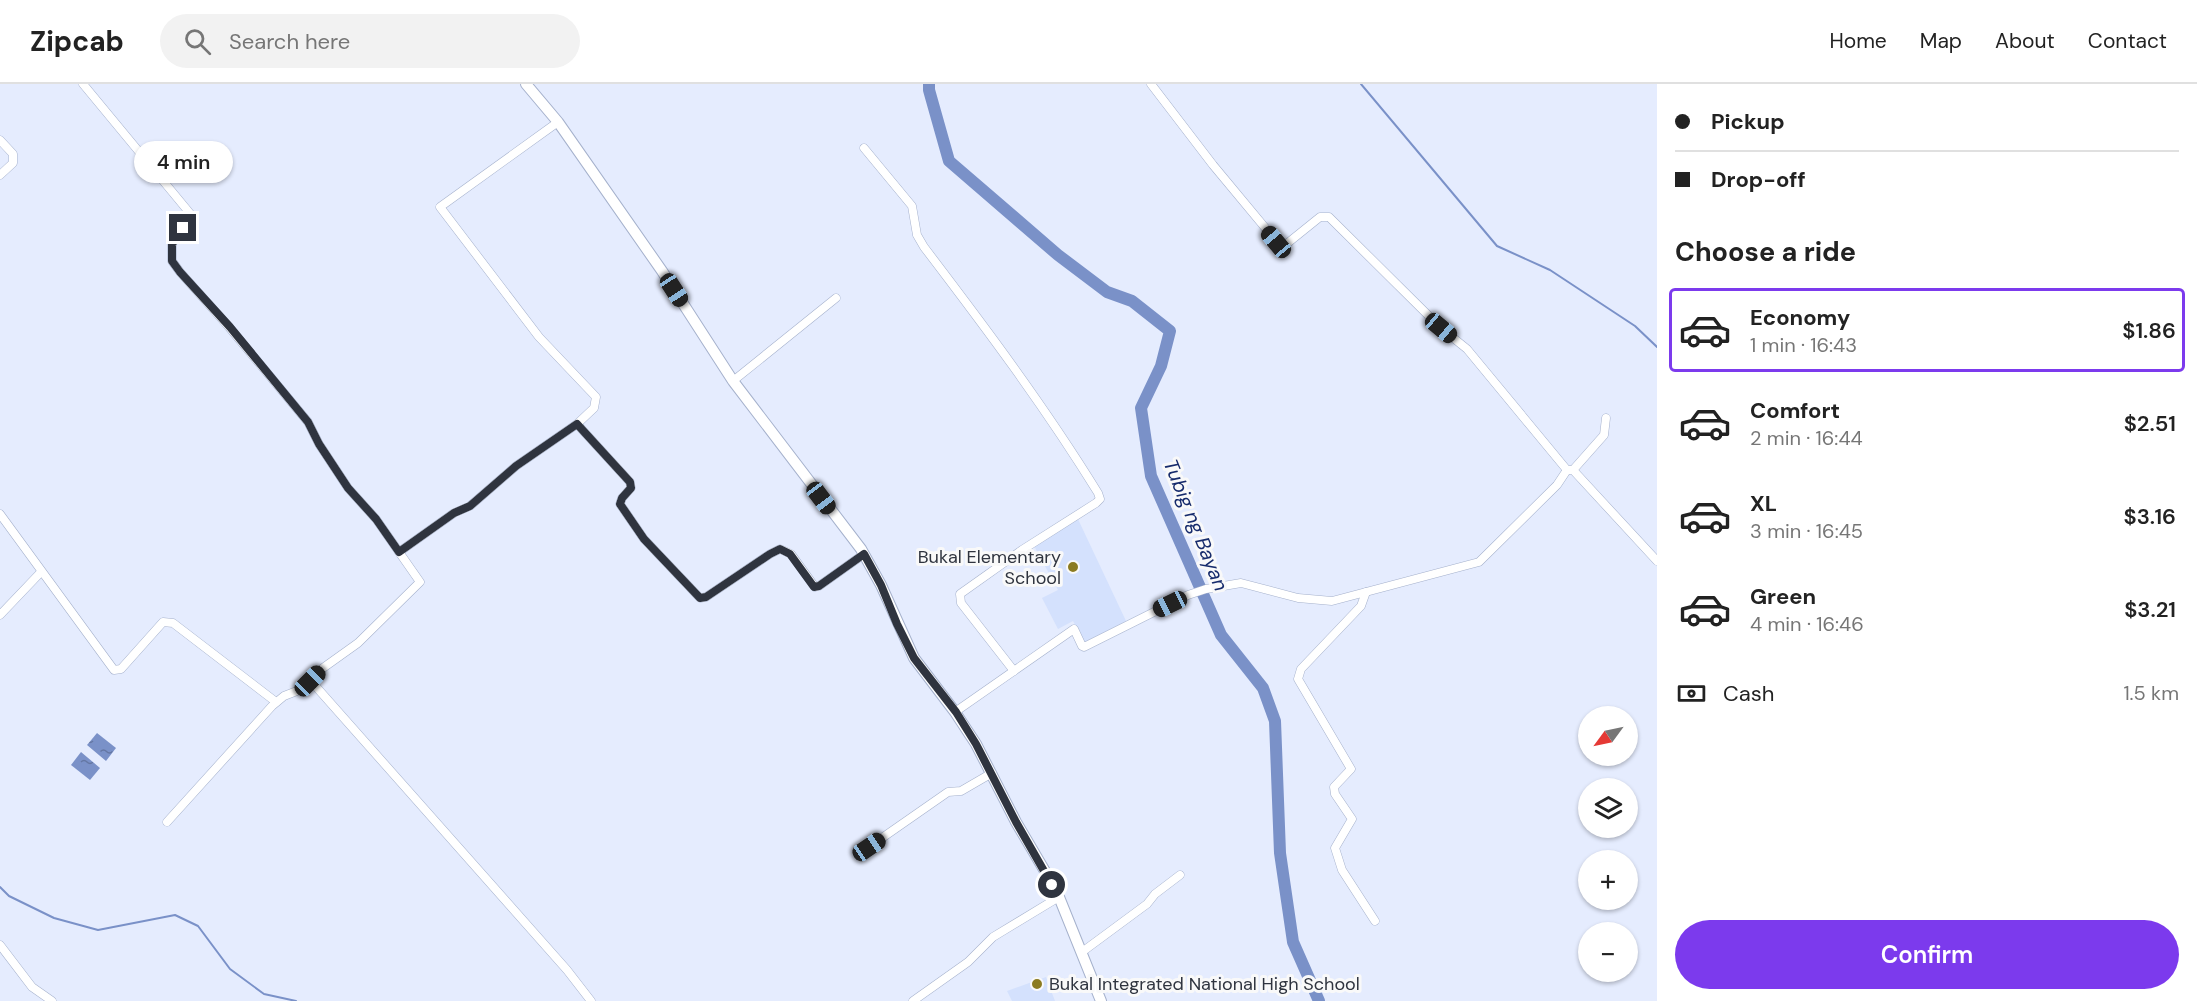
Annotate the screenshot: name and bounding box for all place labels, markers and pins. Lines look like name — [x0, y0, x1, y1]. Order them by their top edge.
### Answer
place label: Bukal Elementary School — [918, 545, 1061, 590]
marker: Bukal Elementary School — [1066, 560, 1080, 574]
place label: Bukal Integrated National High School — [1049, 972, 1360, 996]
marker: Bukal Integrated National High School — [1030, 977, 1044, 991]

